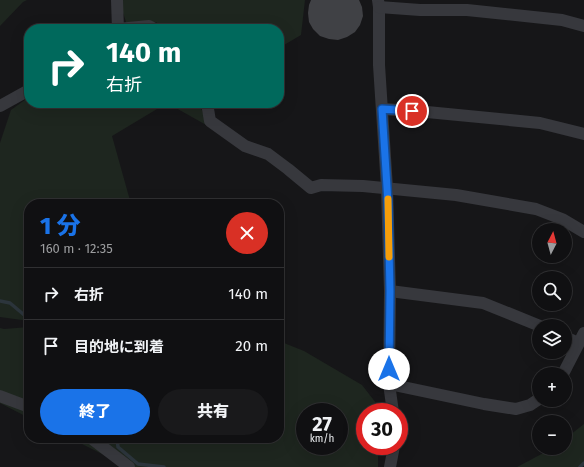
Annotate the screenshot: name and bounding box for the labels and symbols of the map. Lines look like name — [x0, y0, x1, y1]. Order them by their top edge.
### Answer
pin — [395, 94, 429, 128]
north arrow — [532, 223, 572, 263]
position arrow — [368, 348, 410, 390]
speed limit sign: 30 — [356, 403, 408, 455]

